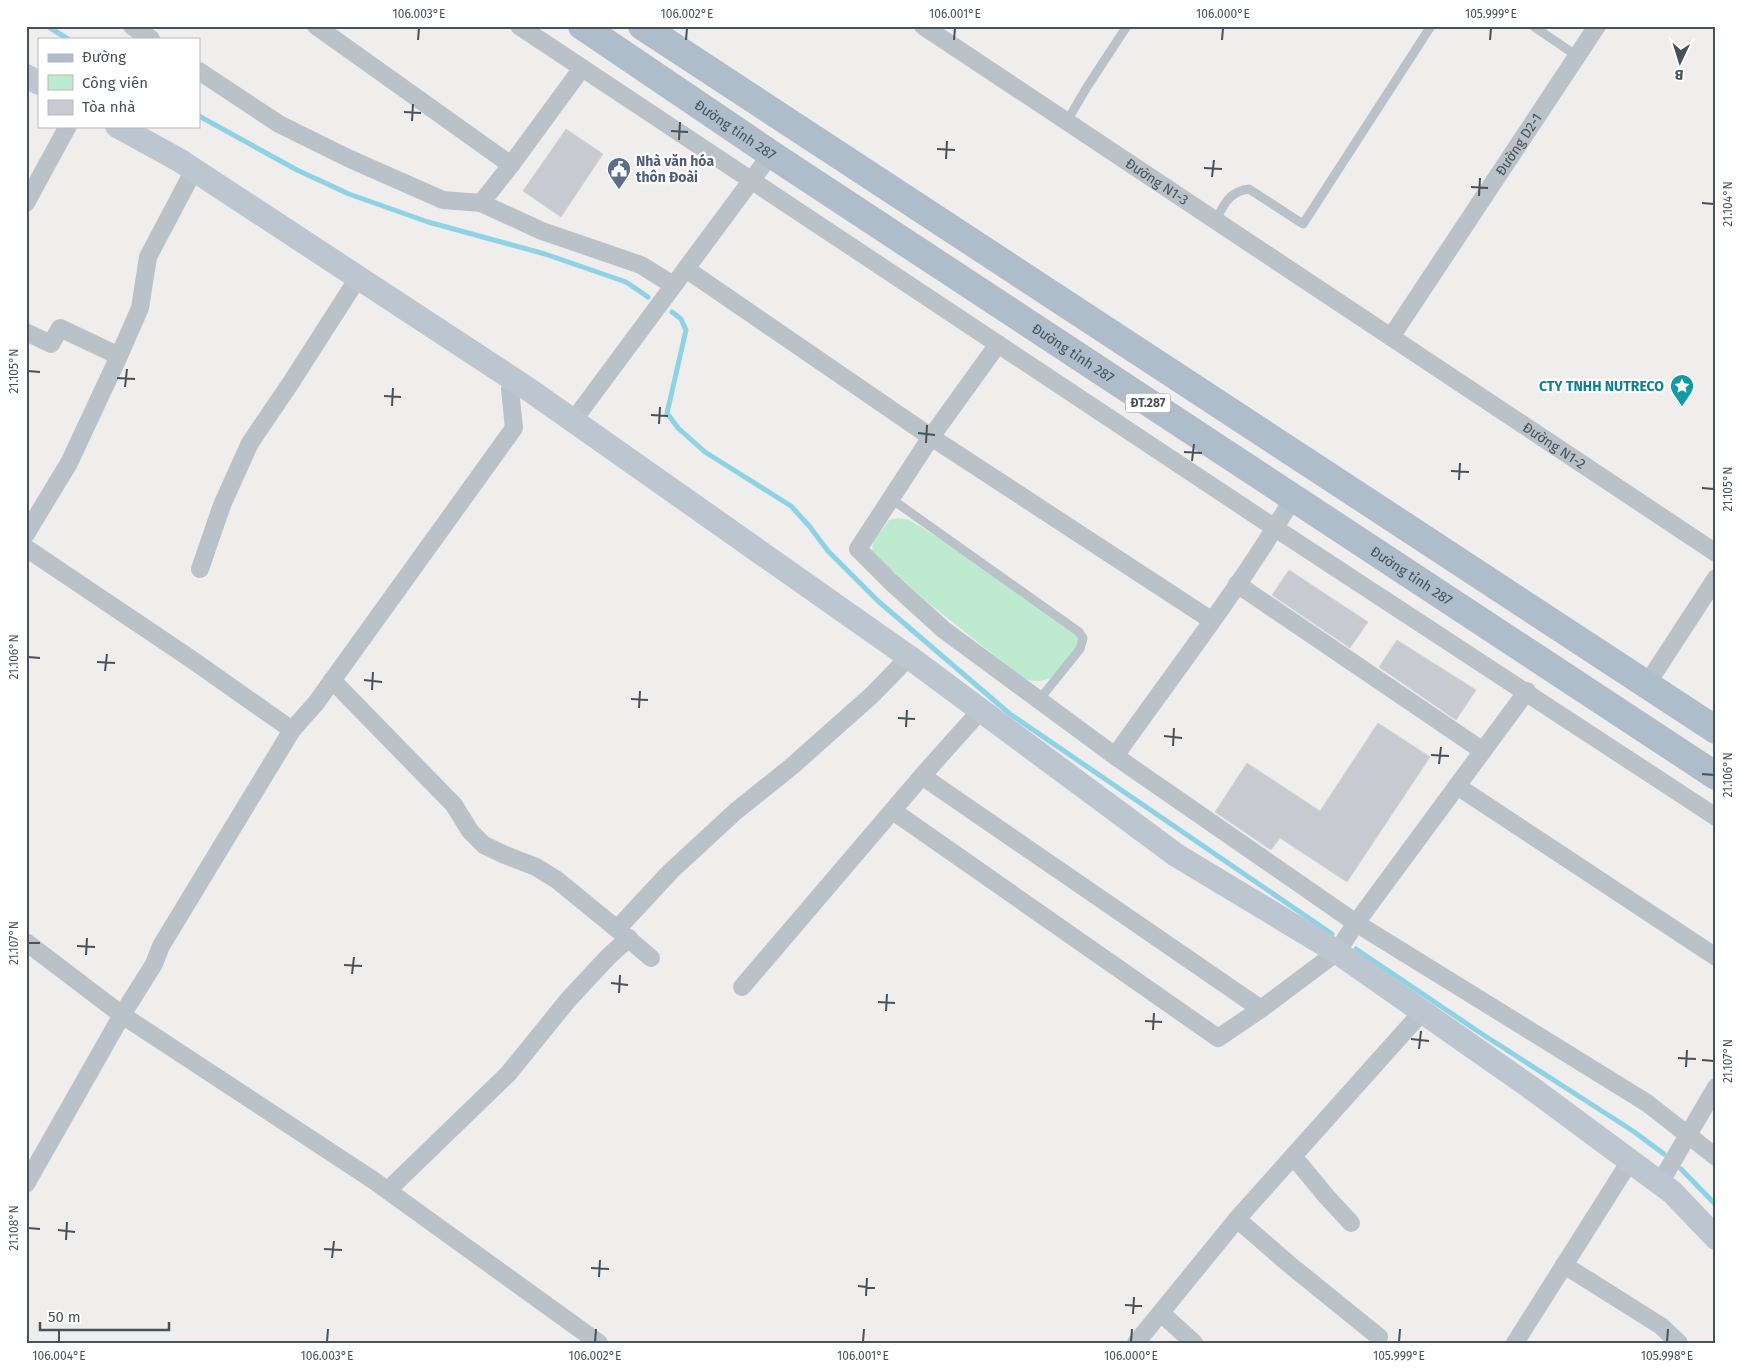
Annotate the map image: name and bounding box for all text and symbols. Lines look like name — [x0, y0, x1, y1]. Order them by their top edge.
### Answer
text: 106.003°E — [393, 7, 445, 21]
text: 106.002°E — [661, 7, 713, 21]
text: 106.001°E — [929, 7, 981, 21]
text: 106.000°E — [1196, 7, 1250, 21]
text: 105.999°E — [1465, 7, 1517, 21]
legend — [38, 38, 200, 128]
north arrow — [1654, 38, 1704, 88]
text: Đường — [82, 48, 126, 66]
text: B — [1674, 66, 1684, 83]
text: Công viên — [82, 74, 148, 92]
street label: Đường tỉnh 287 — [691, 97, 779, 164]
text: Tòa nhà — [82, 98, 135, 116]
street label: Đường D2-1 — [1492, 110, 1546, 179]
place label: Nhà văn hóa thôn Đoài — [636, 153, 714, 186]
street label: Đường N1-3 — [1122, 155, 1192, 209]
public building icon: Nhà văn hóa thôn Đoài — [606, 156, 632, 190]
text: 21.104°N — [1721, 181, 1735, 227]
street label: Đường tỉnh 287 — [1029, 320, 1117, 386]
text: 21.105°N — [7, 349, 21, 393]
place icon: CTY TNHH NUTRECO — [1669, 373, 1695, 407]
place label: CTY TNHH NUTRECO — [1539, 378, 1664, 395]
road number: ĐT.287 — [1126, 393, 1170, 412]
street label: Đường N1-2 — [1519, 419, 1589, 473]
text: 21.105°N — [1721, 467, 1735, 511]
street label: Đường tỉnh 287 — [1367, 543, 1455, 609]
text: 21.106°N — [7, 634, 21, 680]
text: 21.106°N — [1721, 752, 1735, 798]
text: 21.107°N — [7, 921, 21, 965]
text: 21.107°N — [1721, 1039, 1735, 1083]
text: 21.108°N — [7, 1205, 21, 1251]
scale bar — [40, 1299, 169, 1331]
text: 50 m — [48, 1308, 81, 1326]
text: 106.004°E — [32, 1349, 86, 1363]
text: 106.003°E — [301, 1349, 353, 1363]
text: 106.002°E — [569, 1349, 621, 1363]
text: 106.001°E — [837, 1349, 889, 1363]
text: 106.000°E — [1104, 1349, 1158, 1363]
text: 105.999°E — [1373, 1349, 1425, 1363]
text: 105.998°E — [1641, 1349, 1693, 1363]

